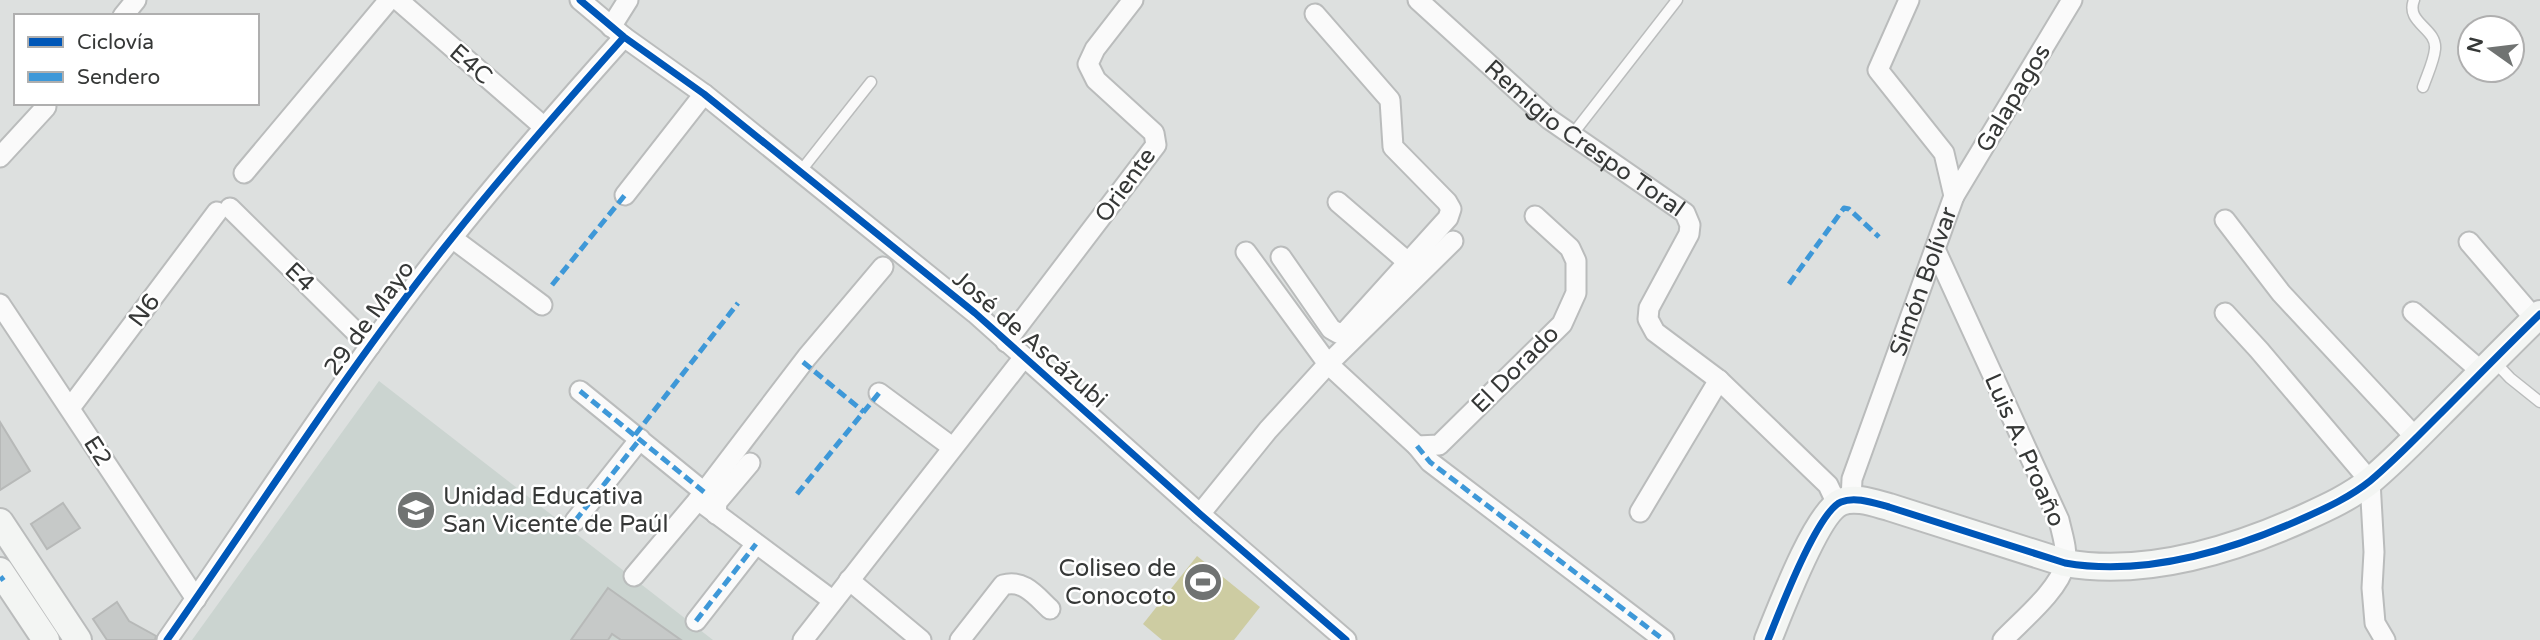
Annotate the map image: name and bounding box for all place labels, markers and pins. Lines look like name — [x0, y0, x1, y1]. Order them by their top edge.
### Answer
place label: Unidad Educativa San Vicente de Paúl — [443, 482, 668, 539]
school or university icon: Unidad Educativa San Vicente de Paúl — [395, 489, 437, 531]
place label: Coliseo de Conocoto — [1058, 554, 1176, 611]
sports icon: Coliseo de Conocoto — [1182, 561, 1224, 603]

